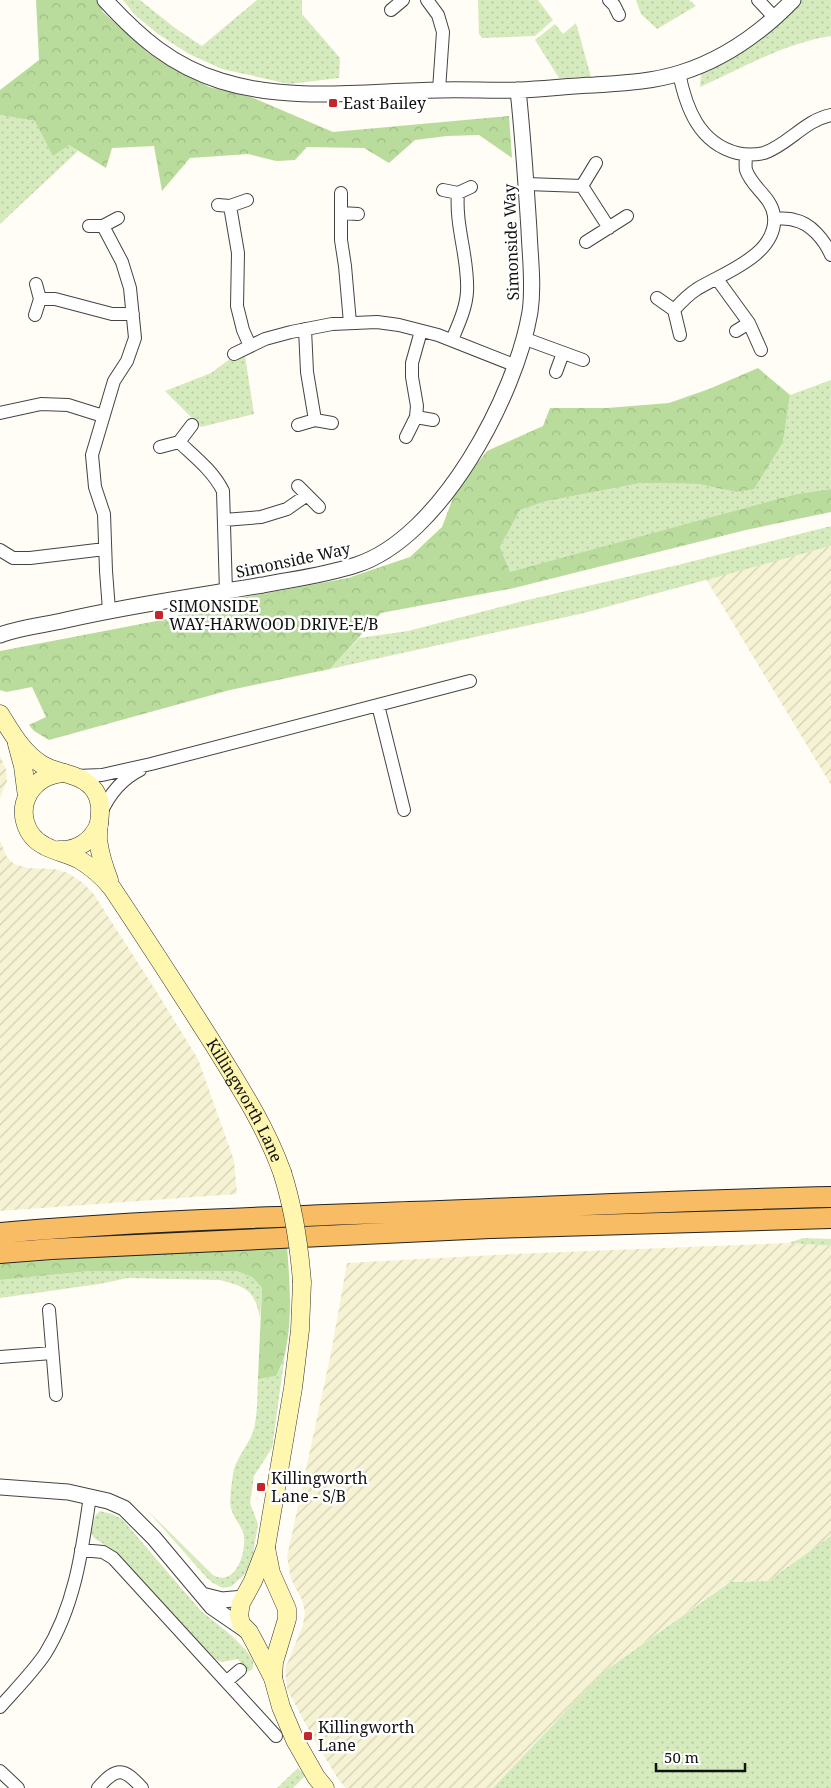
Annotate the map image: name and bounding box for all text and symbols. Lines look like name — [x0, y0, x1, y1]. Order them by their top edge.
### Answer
place label: East Bailey — [343, 92, 427, 114]
marker: East Bailey — [327, 97, 339, 109]
street label: Simonside Way — [498, 182, 524, 301]
street label: Simonside Way — [234, 537, 353, 583]
place label: SIMONSIDE WAY-HARWOOD DRIVE-E/B — [169, 595, 378, 635]
marker: SIMONSIDE WAY-HARWOOD DRIVE-E/B — [153, 609, 165, 621]
street label: Killingworth Lane — [201, 1034, 288, 1165]
place label: Killingworth Lane - S/B — [271, 1467, 368, 1507]
marker: Killingworth Lane - S/B — [255, 1481, 267, 1493]
place label: Killingworth Lane — [318, 1716, 415, 1756]
marker: Killingworth Lane — [302, 1730, 314, 1742]
scale bar — [656, 1740, 745, 1772]
text: 50 m — [664, 1747, 699, 1767]

